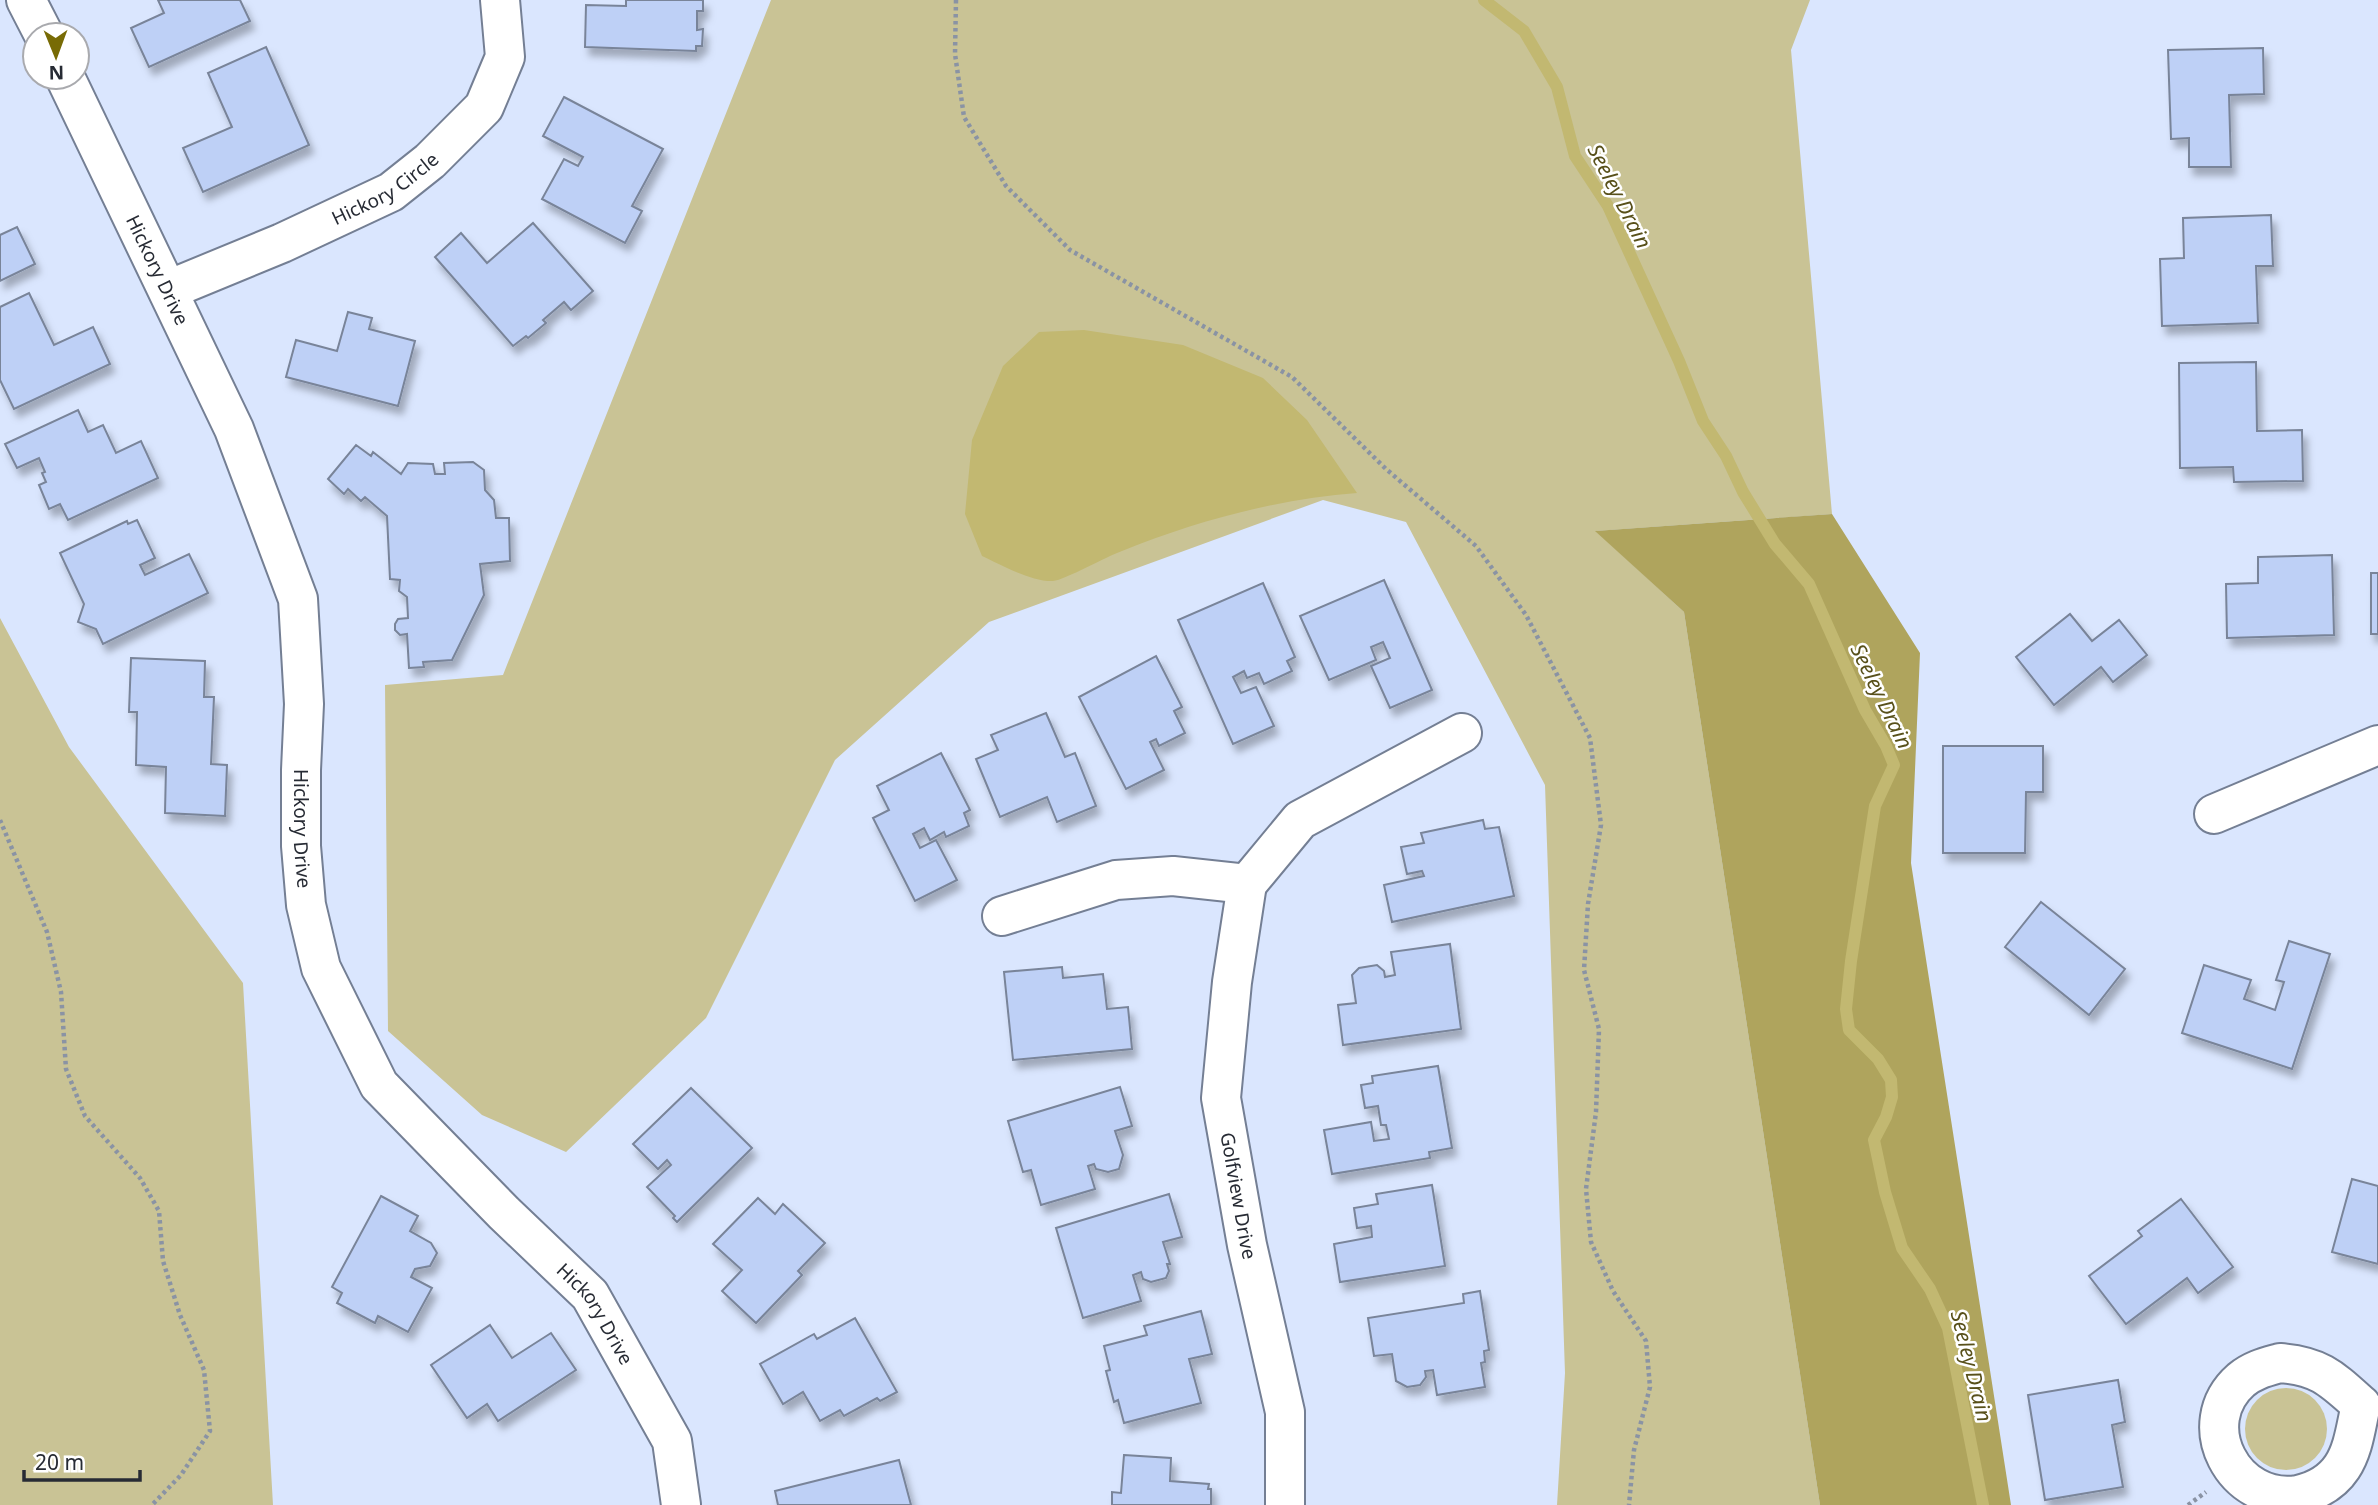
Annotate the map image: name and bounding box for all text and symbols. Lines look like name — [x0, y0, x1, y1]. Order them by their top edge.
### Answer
north arrow — [21, 21, 91, 91]
text: N — [48, 60, 64, 86]
water label: Seeley Drain — [1582, 139, 1658, 253]
street label: Hickory Circle — [327, 147, 444, 231]
street label: Hickory Drive — [120, 211, 195, 329]
water label: Seeley Drain — [1844, 639, 1920, 753]
street label: Hickory Drive — [288, 769, 318, 889]
street label: Golfview Drive — [1214, 1130, 1263, 1262]
street label: Hickory Drive — [551, 1257, 640, 1369]
water label: Seeley Drain — [1945, 1307, 1999, 1425]
scale bar — [24, 1438, 140, 1482]
text: 20 m — [35, 1448, 84, 1476]

